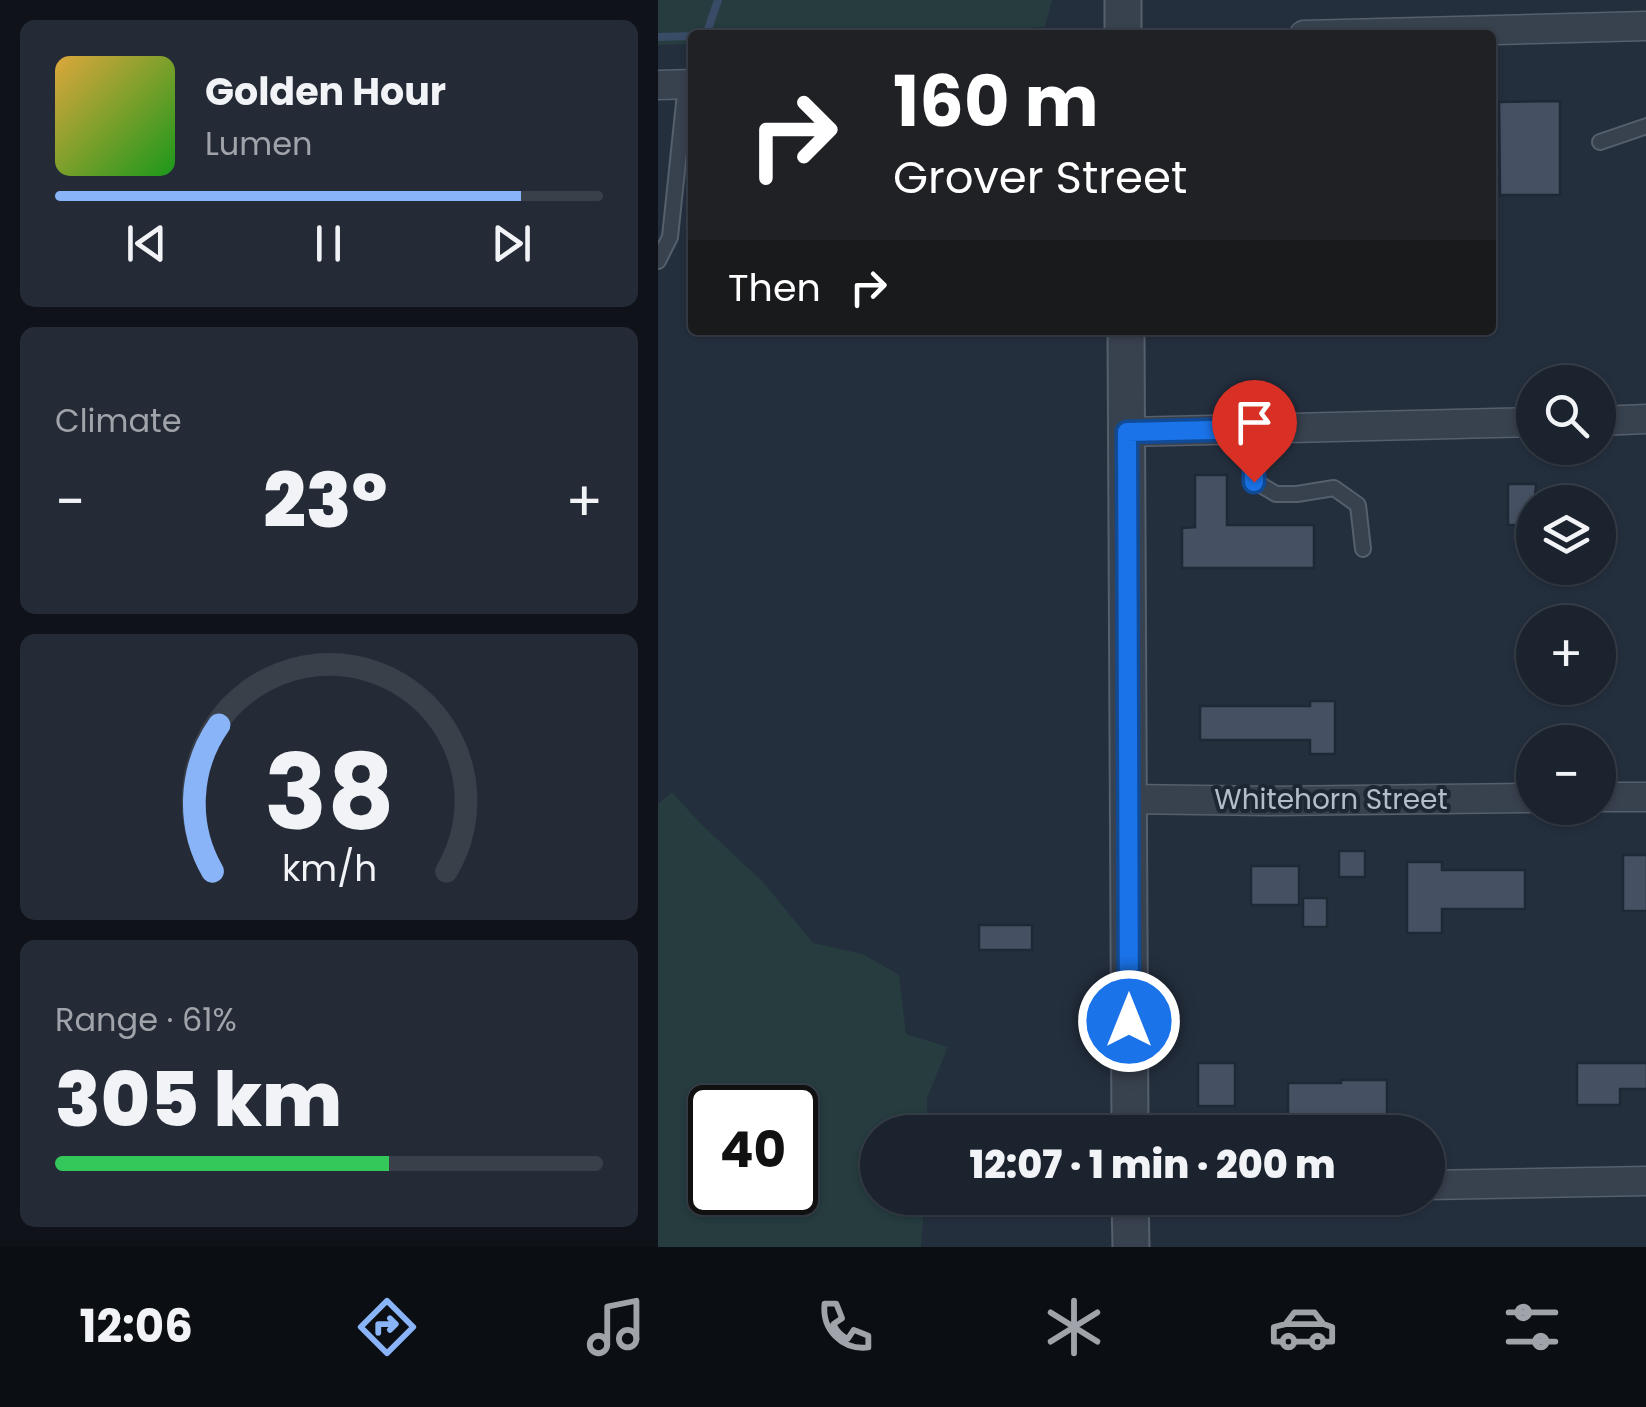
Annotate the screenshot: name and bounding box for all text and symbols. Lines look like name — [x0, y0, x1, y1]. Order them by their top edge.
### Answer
text: 160 m — [893, 52, 1099, 151]
text: Golden Hour — [205, 65, 446, 118]
icon: right — [728, 70, 858, 200]
text: Lumen — [205, 121, 313, 166]
text: Grover Street — [893, 146, 1187, 209]
icon: previous — [119, 216, 174, 271]
icon: pause — [301, 216, 356, 271]
icon: next — [484, 216, 539, 271]
icon: right — [841, 260, 896, 315]
text: Then — [728, 261, 821, 314]
map controls — [1516, 365, 1616, 825]
button: search — [1516, 365, 1616, 465]
pin — [1212, 380, 1297, 483]
icon: arrive — [1227, 395, 1282, 450]
text: Climate — [55, 398, 182, 443]
text: 23° — [263, 448, 388, 553]
text: − — [55, 463, 85, 540]
text: + — [565, 463, 603, 540]
button: layers — [1516, 485, 1616, 585]
button: + — [1516, 605, 1616, 705]
text: 38 — [264, 720, 394, 865]
button: − — [1516, 725, 1616, 825]
street label: Whitehorn Street — [1214, 780, 1448, 819]
text: km/h — [281, 843, 377, 894]
position arrow — [1077, 969, 1181, 1073]
text: Range · 61% — [55, 997, 237, 1042]
text: 305 km — [55, 1047, 342, 1152]
speed limit sign: 40 — [688, 1085, 818, 1215]
text: 12:07 · 1 min · 200 m — [970, 1138, 1335, 1191]
icon: directions — [352, 1292, 422, 1362]
icon: music — [581, 1292, 651, 1362]
icon: phone — [810, 1292, 880, 1362]
icon: climate — [1039, 1292, 1109, 1362]
icon: car — [1268, 1292, 1338, 1362]
icon: filters — [1497, 1292, 1567, 1362]
text: 12:06 — [79, 1295, 193, 1358]

